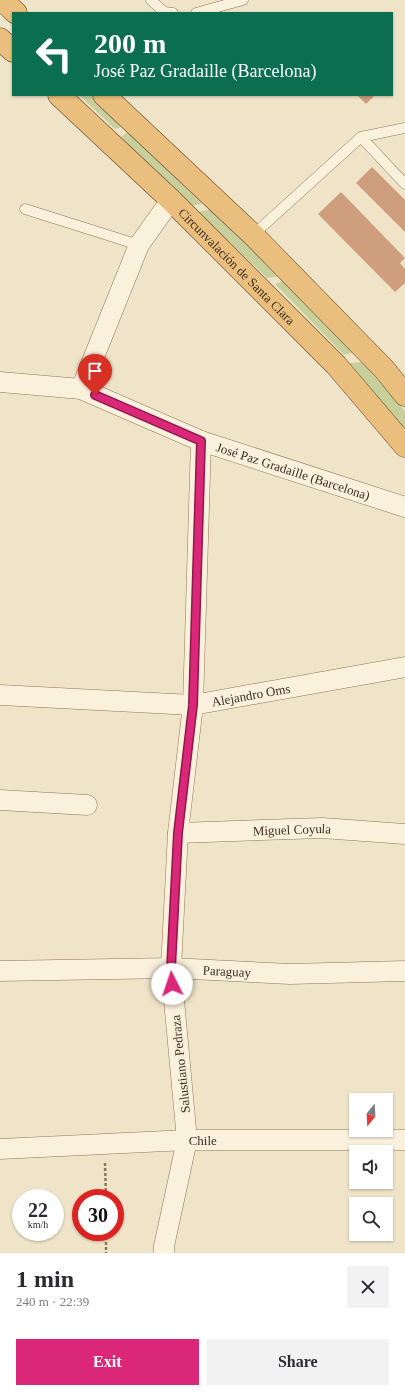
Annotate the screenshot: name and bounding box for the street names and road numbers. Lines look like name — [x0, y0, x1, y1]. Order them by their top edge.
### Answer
street label: Circunvalación de Santa Clara — [175, 205, 298, 328]
street label: José Paz Gradaille (Barcelona) — [214, 439, 372, 503]
street label: Alejandro Oms — [210, 681, 292, 710]
street label: Miguel Coyula — [253, 821, 332, 838]
street label: Paraguay — [202, 963, 252, 980]
street label: Salustiano Pedraza — [168, 1014, 193, 1114]
street label: Chile — [189, 1133, 217, 1148]

